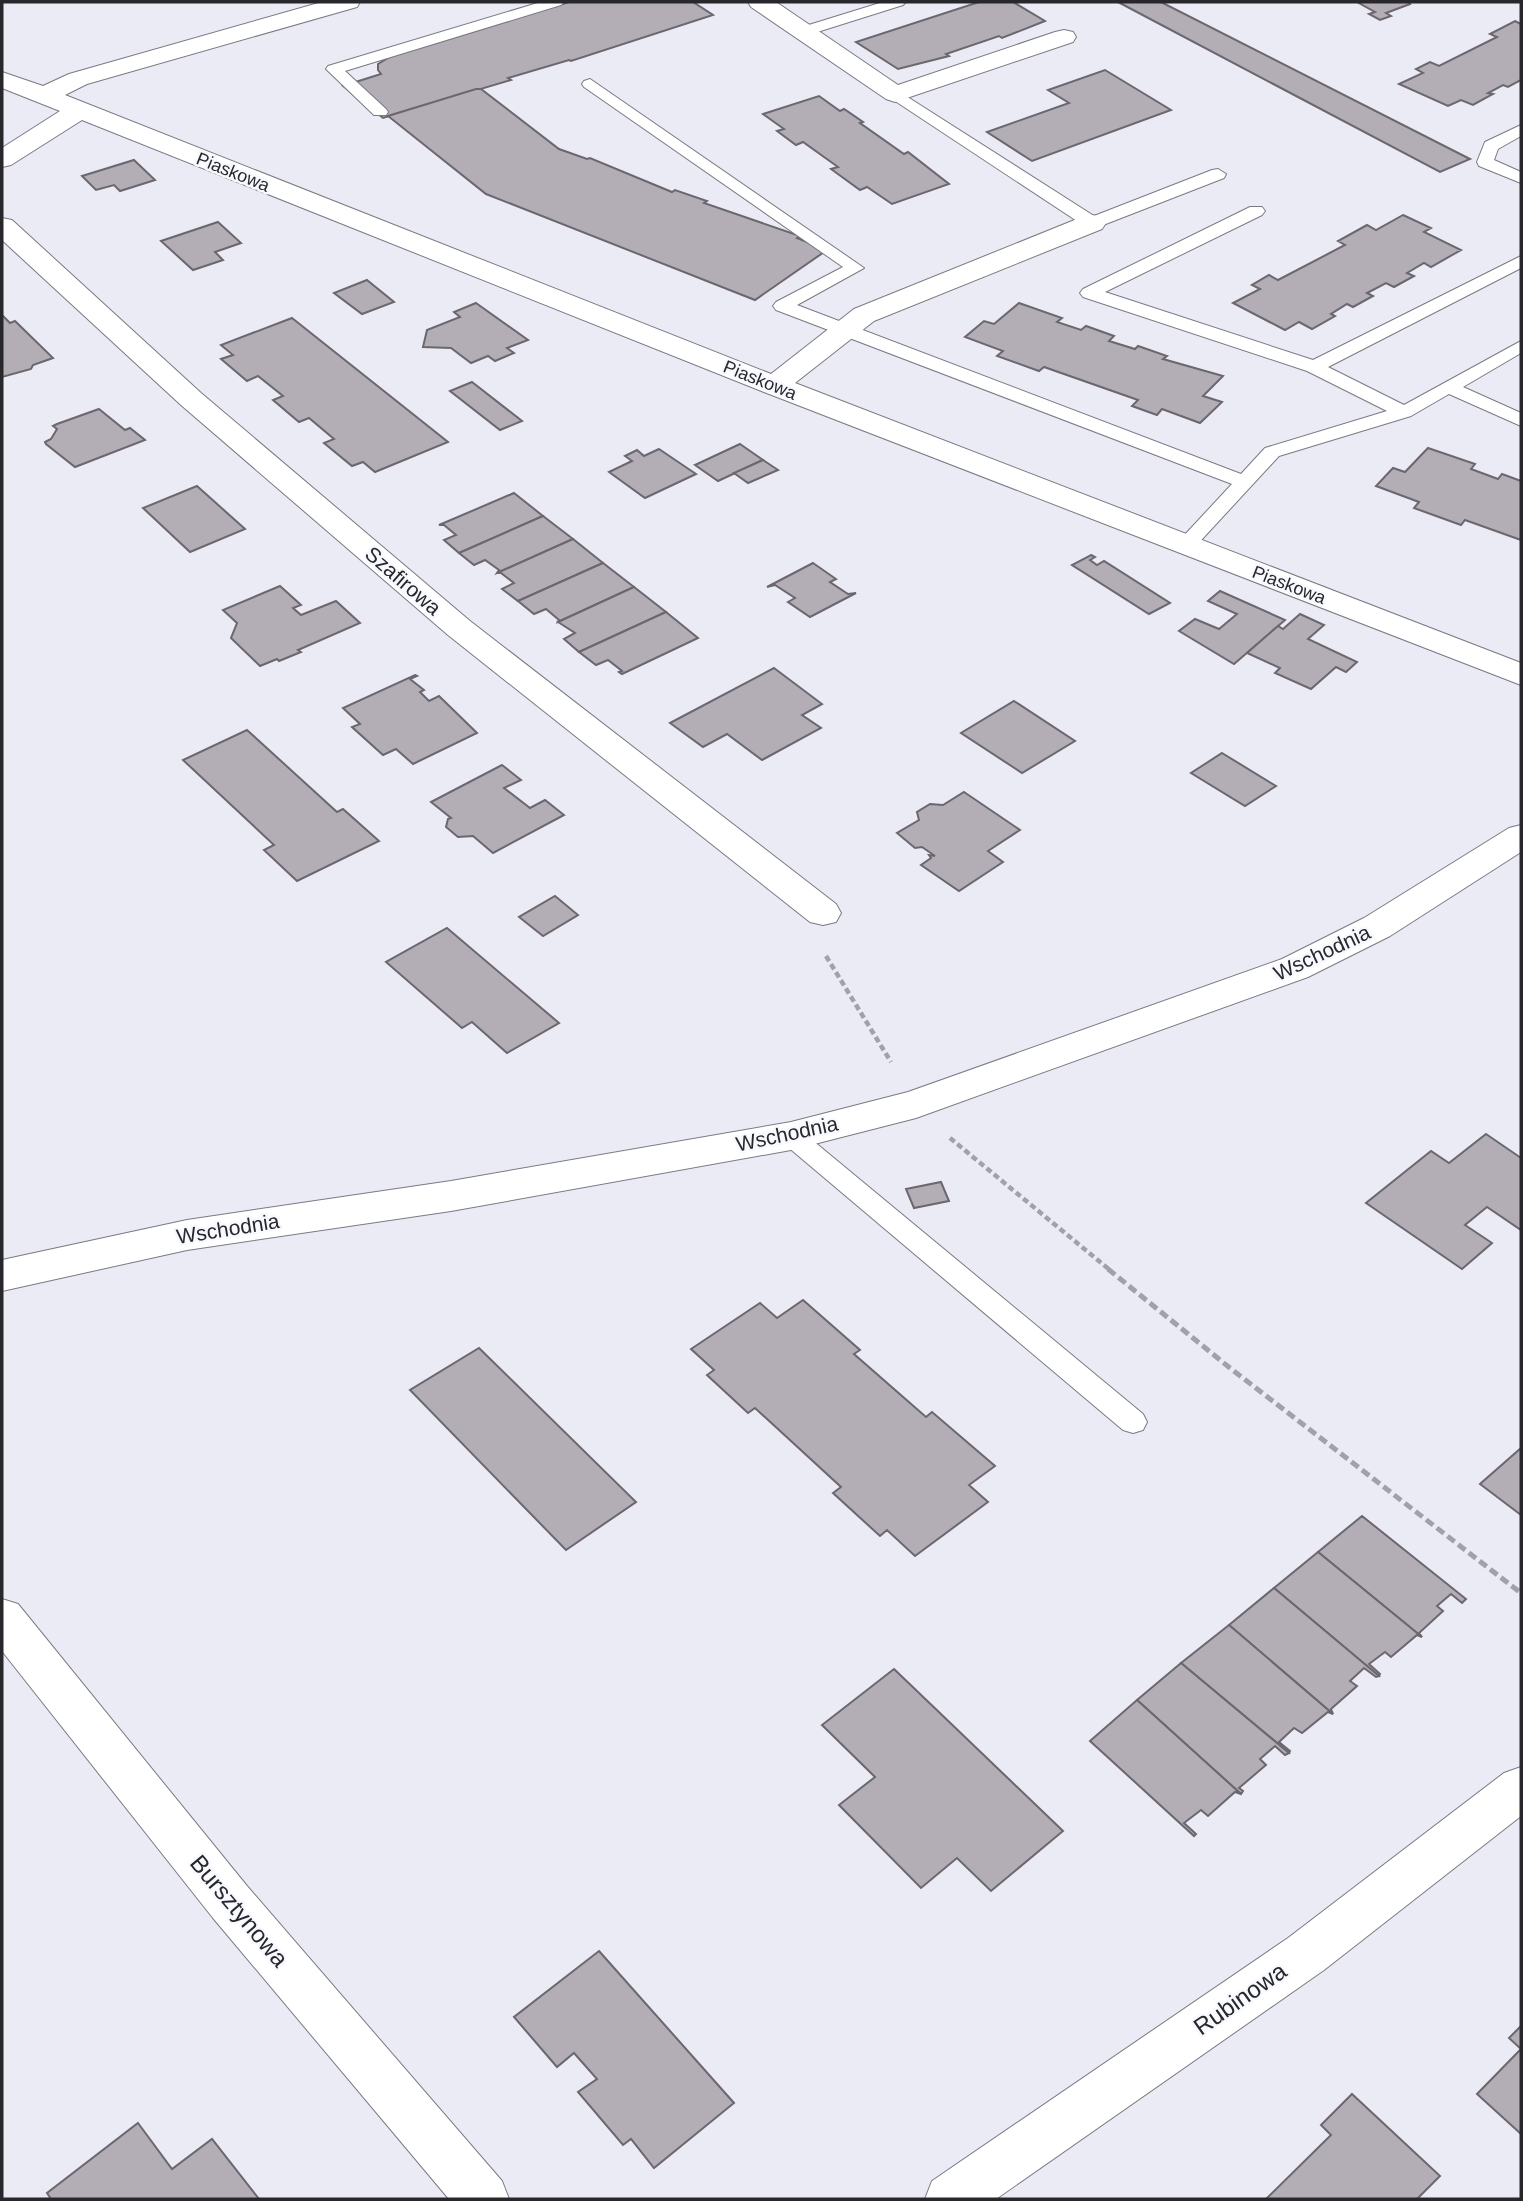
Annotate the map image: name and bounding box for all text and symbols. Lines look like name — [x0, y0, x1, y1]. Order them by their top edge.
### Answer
street label: Piaskowa — [194, 148, 273, 196]
street label: Piaskowa — [721, 356, 800, 404]
street label: Szafirowa — [361, 542, 446, 620]
street label: Piaskowa — [1249, 562, 1329, 608]
street label: Wschodnia — [1270, 920, 1374, 985]
street label: Wschodnia — [734, 1111, 840, 1156]
street label: Wschodnia — [175, 1209, 281, 1248]
street label: Bursztynowa — [185, 1849, 294, 1972]
street label: Rubinowa — [1188, 1957, 1292, 2040]

